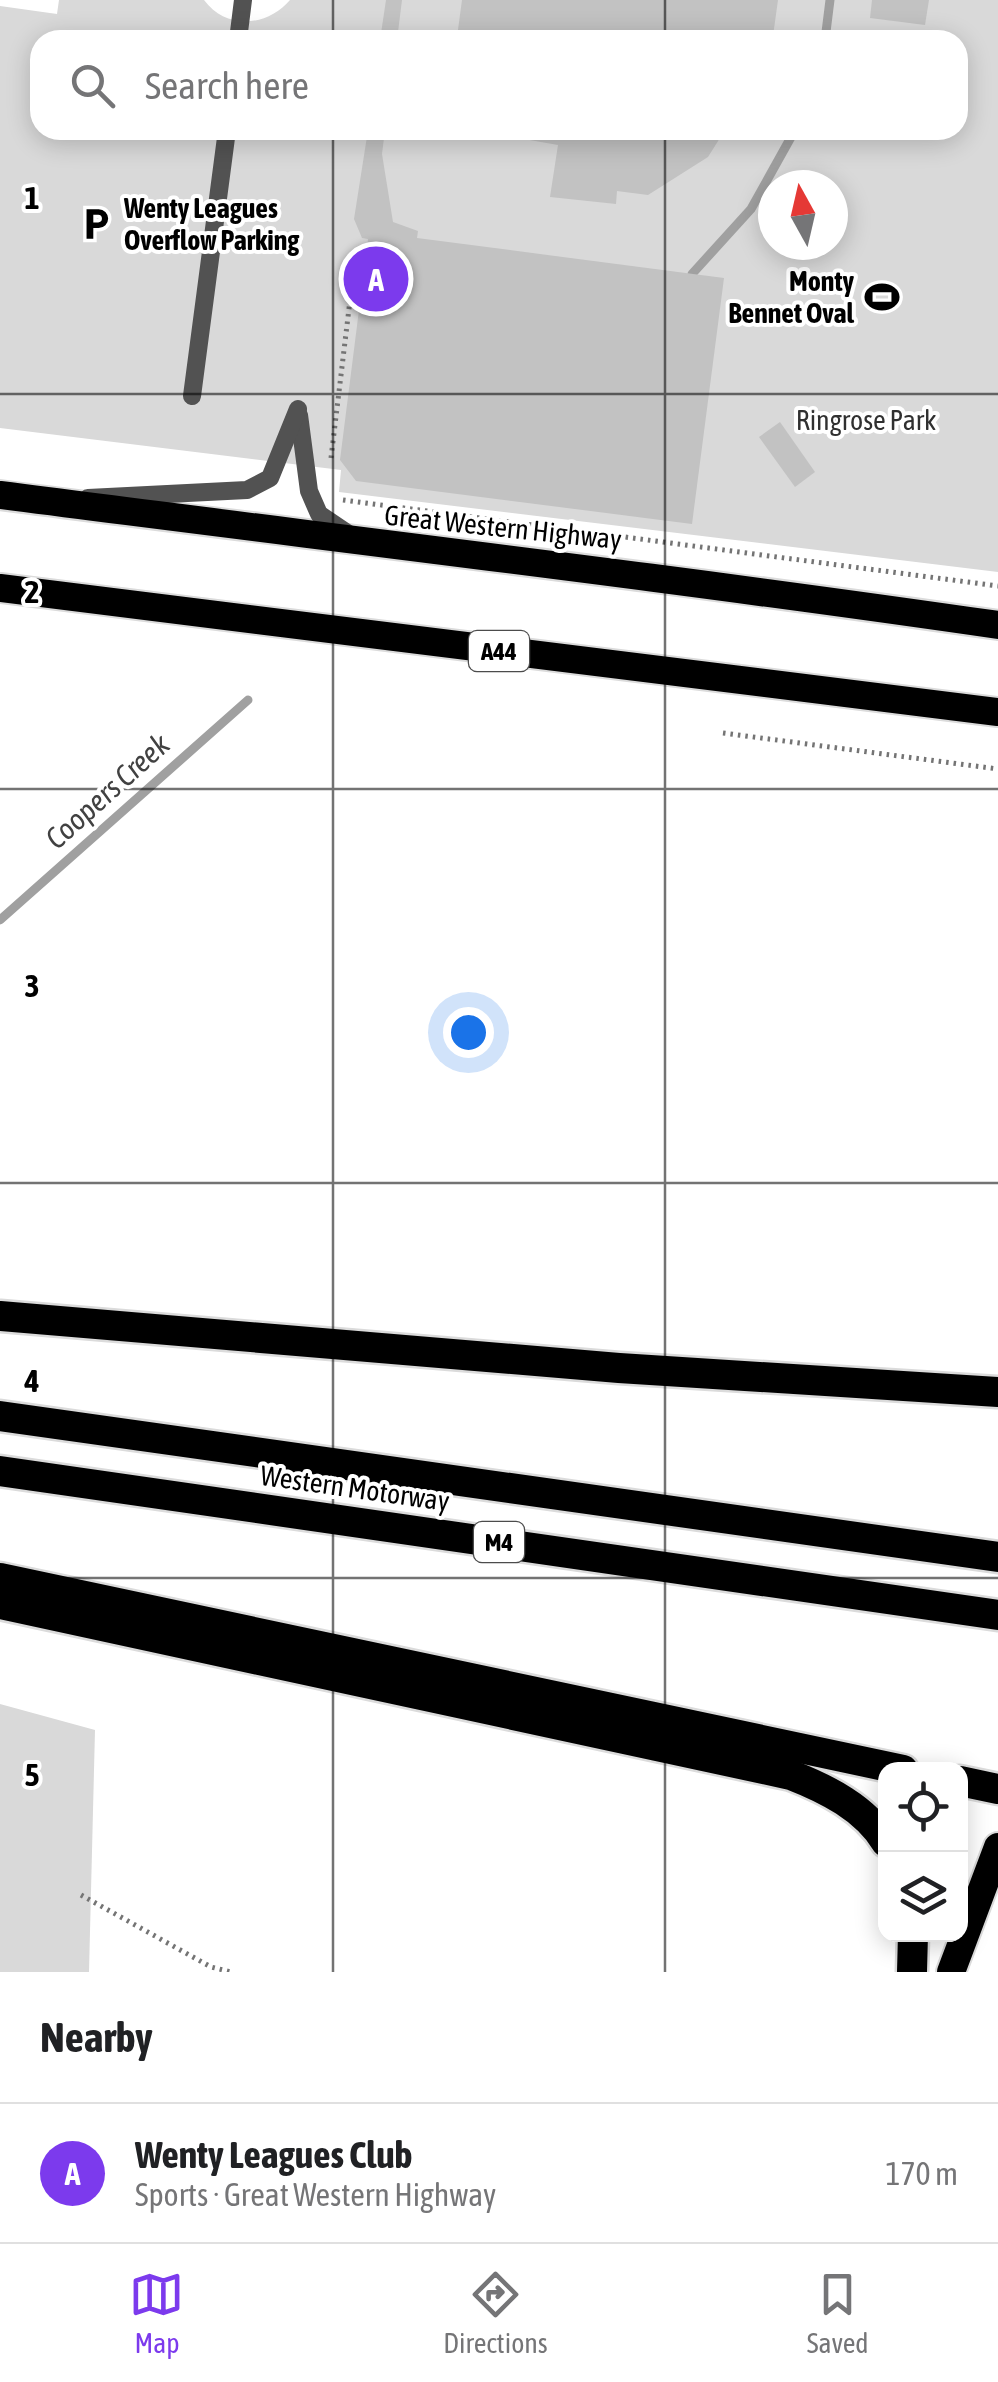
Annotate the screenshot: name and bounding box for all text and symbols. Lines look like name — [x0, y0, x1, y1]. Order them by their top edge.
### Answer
search box — [30, 30, 968, 140]
icon: search — [65, 58, 120, 113]
text: Search here — [145, 64, 309, 107]
north arrow — [758, 170, 848, 260]
text: 1 — [24, 179, 40, 216]
place label: Wenty Leagues Overflow Parking — [123, 192, 300, 256]
parking icon: Wenty Leagues Overflow Parking — [77, 205, 115, 243]
pin: A — [344, 242, 408, 316]
place label: Monty Bennet Oval — [728, 265, 855, 329]
sports icon: Monty Bennet Oval — [863, 278, 901, 316]
park label: Ringrose Park — [796, 404, 936, 436]
street label: Great Western Highway — [383, 499, 623, 555]
text: 2 — [24, 573, 40, 610]
road number: A44 — [469, 631, 529, 671]
water label: Coopers Creek — [38, 726, 176, 855]
text: 3 — [24, 967, 40, 1004]
your location — [443, 1007, 494, 1058]
text: 4 — [23, 1362, 40, 1399]
street label: Western Motorway — [259, 1459, 451, 1517]
road number: M4 — [474, 1522, 524, 1562]
text: 5 — [24, 1756, 40, 1793]
map controls — [878, 1762, 968, 1942]
button: locate — [878, 1762, 968, 1852]
button: layers — [878, 1852, 968, 1942]
text: Nearby — [40, 2013, 153, 2061]
text: Wenty Leagues Club — [135, 2133, 413, 2176]
text: A — [65, 2155, 80, 2192]
text: 170 m — [885, 2155, 958, 2192]
text: Sports · Great Western Highway — [135, 2176, 496, 2213]
tab: Map — [129, 2267, 184, 2359]
tab: Directions — [443, 2267, 548, 2359]
tab: Saved — [807, 2267, 869, 2359]

